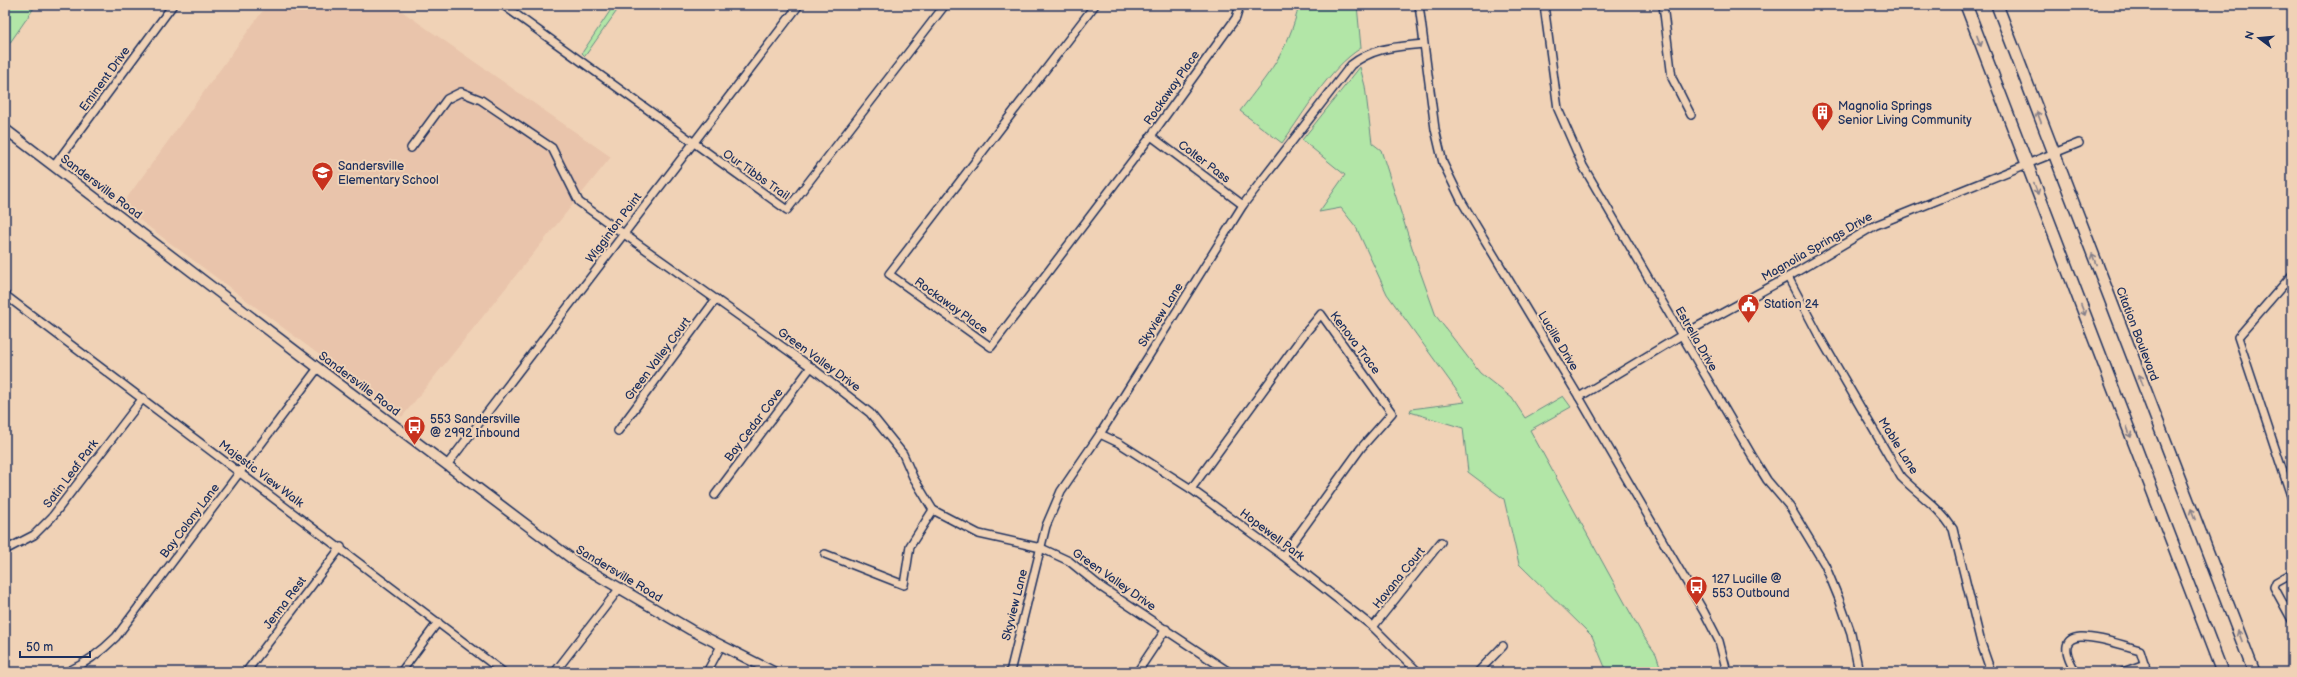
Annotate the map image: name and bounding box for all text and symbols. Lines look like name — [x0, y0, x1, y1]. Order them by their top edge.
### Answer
north arrow — [2239, 18, 2279, 58]
text: N — [2242, 30, 2257, 41]
one-way arrow — [1976, 35, 1984, 47]
street label: Eminent Drive — [76, 44, 134, 114]
street label: Rockaway Place — [1141, 48, 1203, 128]
place label: Magnolia Springs Senior Living Community — [1838, 99, 1972, 128]
building icon: Magnolia Springs Senior Living Community — [1809, 100, 1835, 133]
one-way arrow — [2035, 111, 2043, 123]
street label: Colter Pass — [1175, 137, 1233, 187]
street label: Our Tibbs Trail — [720, 147, 792, 203]
street label: Sandersville Road — [57, 151, 145, 223]
place label: Sandersville Elementary School — [338, 159, 439, 188]
school or university icon: Sandersville Elementary School — [310, 160, 336, 193]
one-way arrow — [2033, 182, 2041, 194]
street label: Wigginton Point — [583, 190, 645, 266]
street label: Magnolia Springs Drive — [1759, 209, 1875, 285]
one-way arrow — [2090, 253, 2098, 265]
street label: Rockaway Place — [911, 274, 991, 338]
street label: Skyview Lane — [1135, 280, 1187, 350]
street label: Citation Boulevard — [2112, 285, 2162, 383]
public building icon: Station 24 — [1735, 291, 1761, 324]
place label: Station 24 — [1764, 297, 1820, 312]
street label: Estrella Drive — [1671, 304, 1721, 374]
one-way arrow — [2079, 304, 2087, 316]
street label: Kenova Trace — [1327, 309, 1383, 377]
street label: Lucille Drive — [1534, 309, 1582, 373]
street label: Green Valley Court — [622, 314, 694, 404]
street label: Green Valley Drive — [775, 325, 863, 395]
street label: Sandersville Road — [315, 348, 403, 420]
one-way arrow — [2137, 375, 2145, 387]
street label: Bay Cedar Cove — [722, 385, 786, 465]
place label: 553 Sandersville @ 2992 Inbound — [430, 412, 520, 441]
bus stop icon: 553 Sandersville @ 2992 Inbound — [402, 413, 428, 446]
street label: Mable Lane — [1875, 415, 1921, 477]
one-way arrow — [2126, 425, 2134, 437]
street label: Satin Leaf Park — [40, 437, 102, 511]
street label: Majestic View Walk — [216, 437, 307, 511]
street label: Bay Colony Lane — [157, 481, 223, 561]
street label: Hopewell Park — [1237, 506, 1308, 564]
one-way arrow — [2189, 509, 2197, 521]
street label: Sandersville Road — [573, 542, 665, 606]
street label: Havana Court — [1370, 544, 1429, 612]
street label: Green Valley Drive — [1069, 546, 1159, 614]
street label: Skyview Lane — [999, 568, 1031, 642]
place label: 127 Lucille @ 553 Outbound — [1712, 572, 1790, 601]
street label: Jenna Rest — [260, 573, 310, 632]
bus stop icon: 127 Lucille @ 553 Outbound — [1683, 573, 1709, 606]
one-way arrow — [2236, 630, 2244, 642]
scale bar — [20, 633, 90, 659]
text: 50 m — [26, 640, 53, 655]

